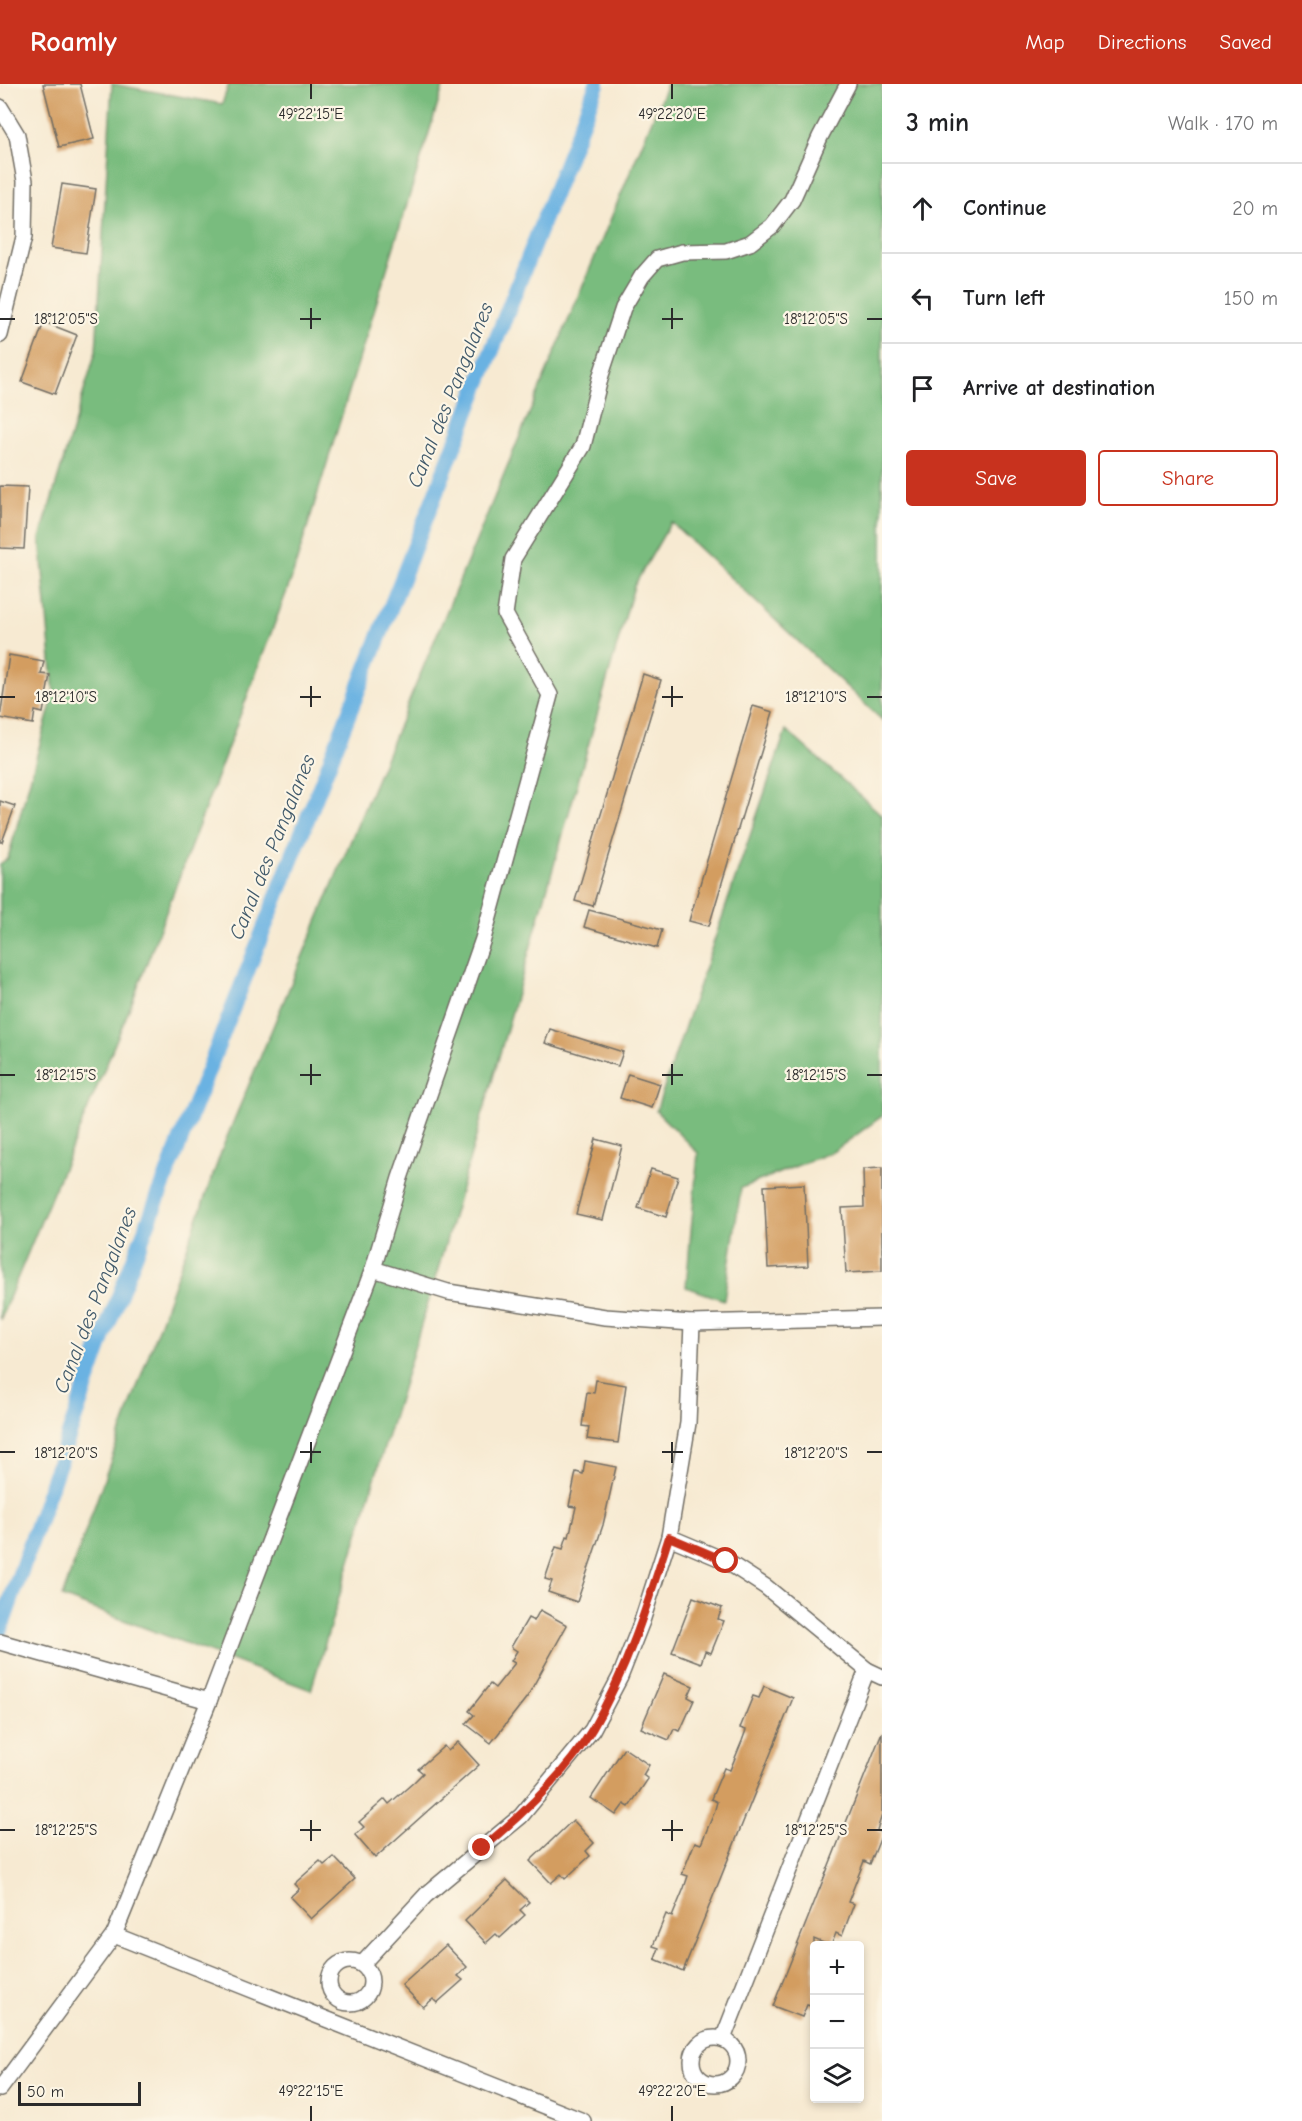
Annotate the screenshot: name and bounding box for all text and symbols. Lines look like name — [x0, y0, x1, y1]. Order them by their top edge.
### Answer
text: Roamly — [30, 26, 117, 58]
text: Map — [1025, 30, 1065, 54]
text: Directions — [1098, 30, 1187, 54]
text: Saved — [1220, 30, 1272, 54]
text: 49°22'15"E — [279, 105, 343, 123]
text: 49°22'20"E — [638, 105, 706, 123]
text: 3 min — [906, 108, 969, 138]
text: Walk · 170 m — [1168, 112, 1278, 135]
icon: ahead — [906, 192, 939, 225]
text: Continue — [963, 195, 1046, 221]
text: 20 m — [1232, 197, 1278, 220]
icon: left — [906, 282, 939, 315]
text: Turn left — [963, 285, 1045, 311]
text: 150 m — [1224, 287, 1278, 310]
water label: Canal des Pangalanes — [402, 299, 498, 491]
text: 18°12'05"S — [34, 310, 98, 328]
text: 18°12'05"S — [784, 310, 848, 328]
icon: arrive — [906, 372, 939, 405]
text: Arrive at destination — [963, 375, 1155, 401]
button: Save — [906, 450, 1086, 506]
button: Share — [1098, 450, 1278, 506]
text: 18°12'10"S — [35, 688, 97, 706]
text: 18°12'10"S — [785, 688, 847, 706]
water label: Canal des Pangalanes — [224, 751, 320, 943]
text: 18°12'15"S — [36, 1066, 96, 1084]
text: 18°12'15"S — [786, 1066, 846, 1084]
water label: Canal des Pangalanes — [48, 1203, 142, 1396]
text: 18°12'20"S — [34, 1444, 98, 1462]
text: 18°12'20"S — [784, 1444, 848, 1462]
route start — [712, 1547, 738, 1573]
text: 18°12'25"S — [35, 1821, 97, 1839]
text: 18°12'25"S — [785, 1821, 847, 1839]
route end — [468, 1834, 494, 1860]
map controls — [810, 1941, 864, 2103]
button: + — [810, 1941, 864, 1995]
button: − — [810, 1995, 864, 2049]
button: layers — [810, 2049, 864, 2103]
scale bar — [18, 2079, 141, 2106]
text: 49°22'15"E — [279, 2082, 343, 2100]
text: 49°22'20"E — [638, 2082, 706, 2100]
text: 50 m — [27, 2083, 64, 2101]

